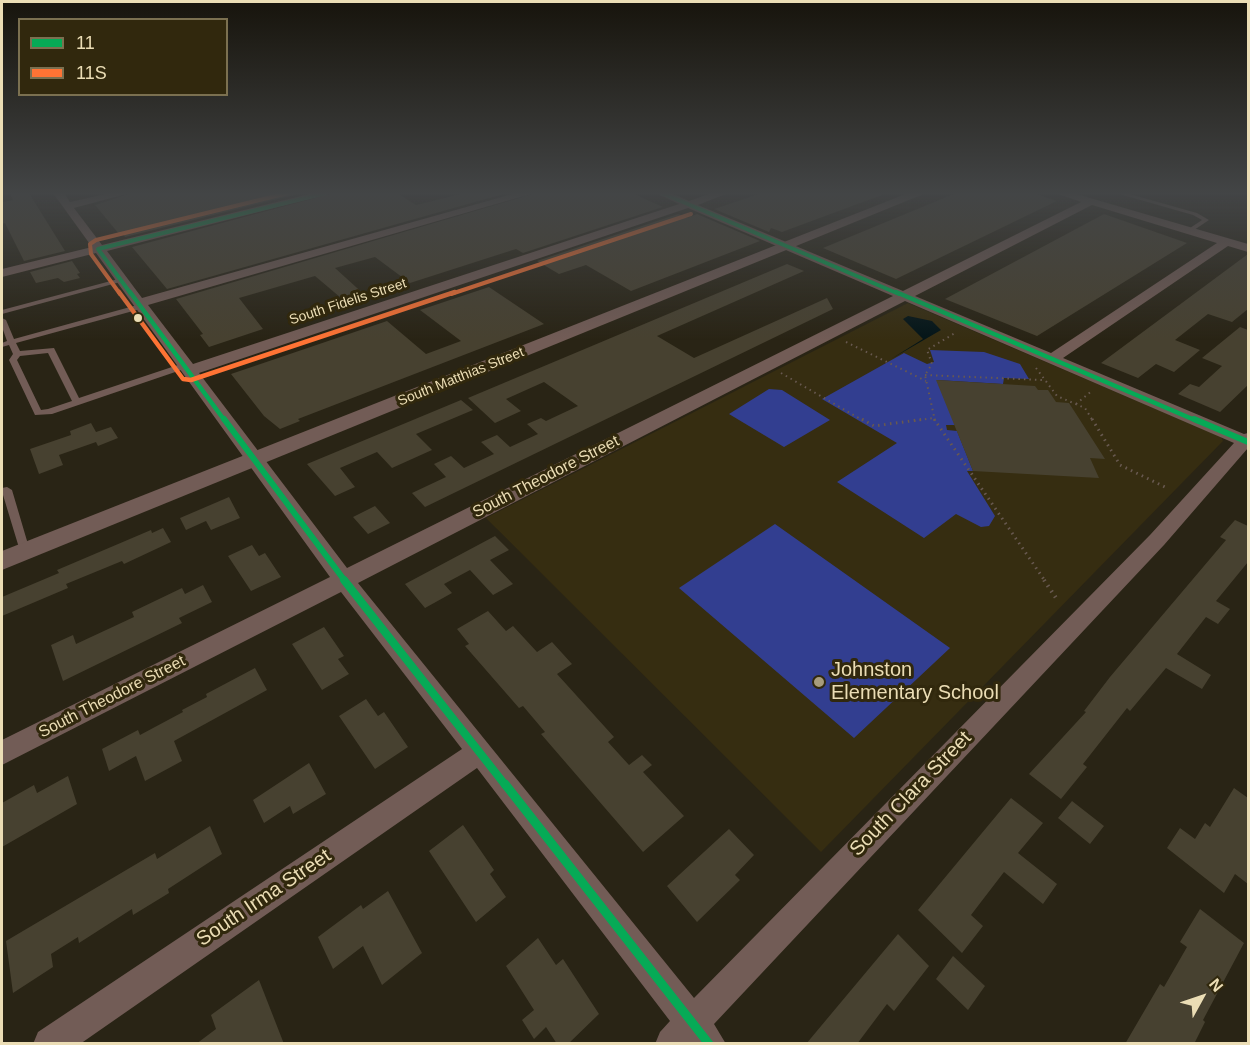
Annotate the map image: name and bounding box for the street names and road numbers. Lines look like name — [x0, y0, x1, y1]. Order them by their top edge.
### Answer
street label: South Fidelis Street — [287, 275, 409, 329]
street label: South Matthias Street — [395, 344, 527, 410]
street label: South Theodore Street — [470, 432, 622, 522]
street label: South Theodore Street — [36, 652, 188, 742]
street label: South Clara Street — [845, 726, 977, 862]
street label: South Irma Street — [192, 844, 336, 952]

